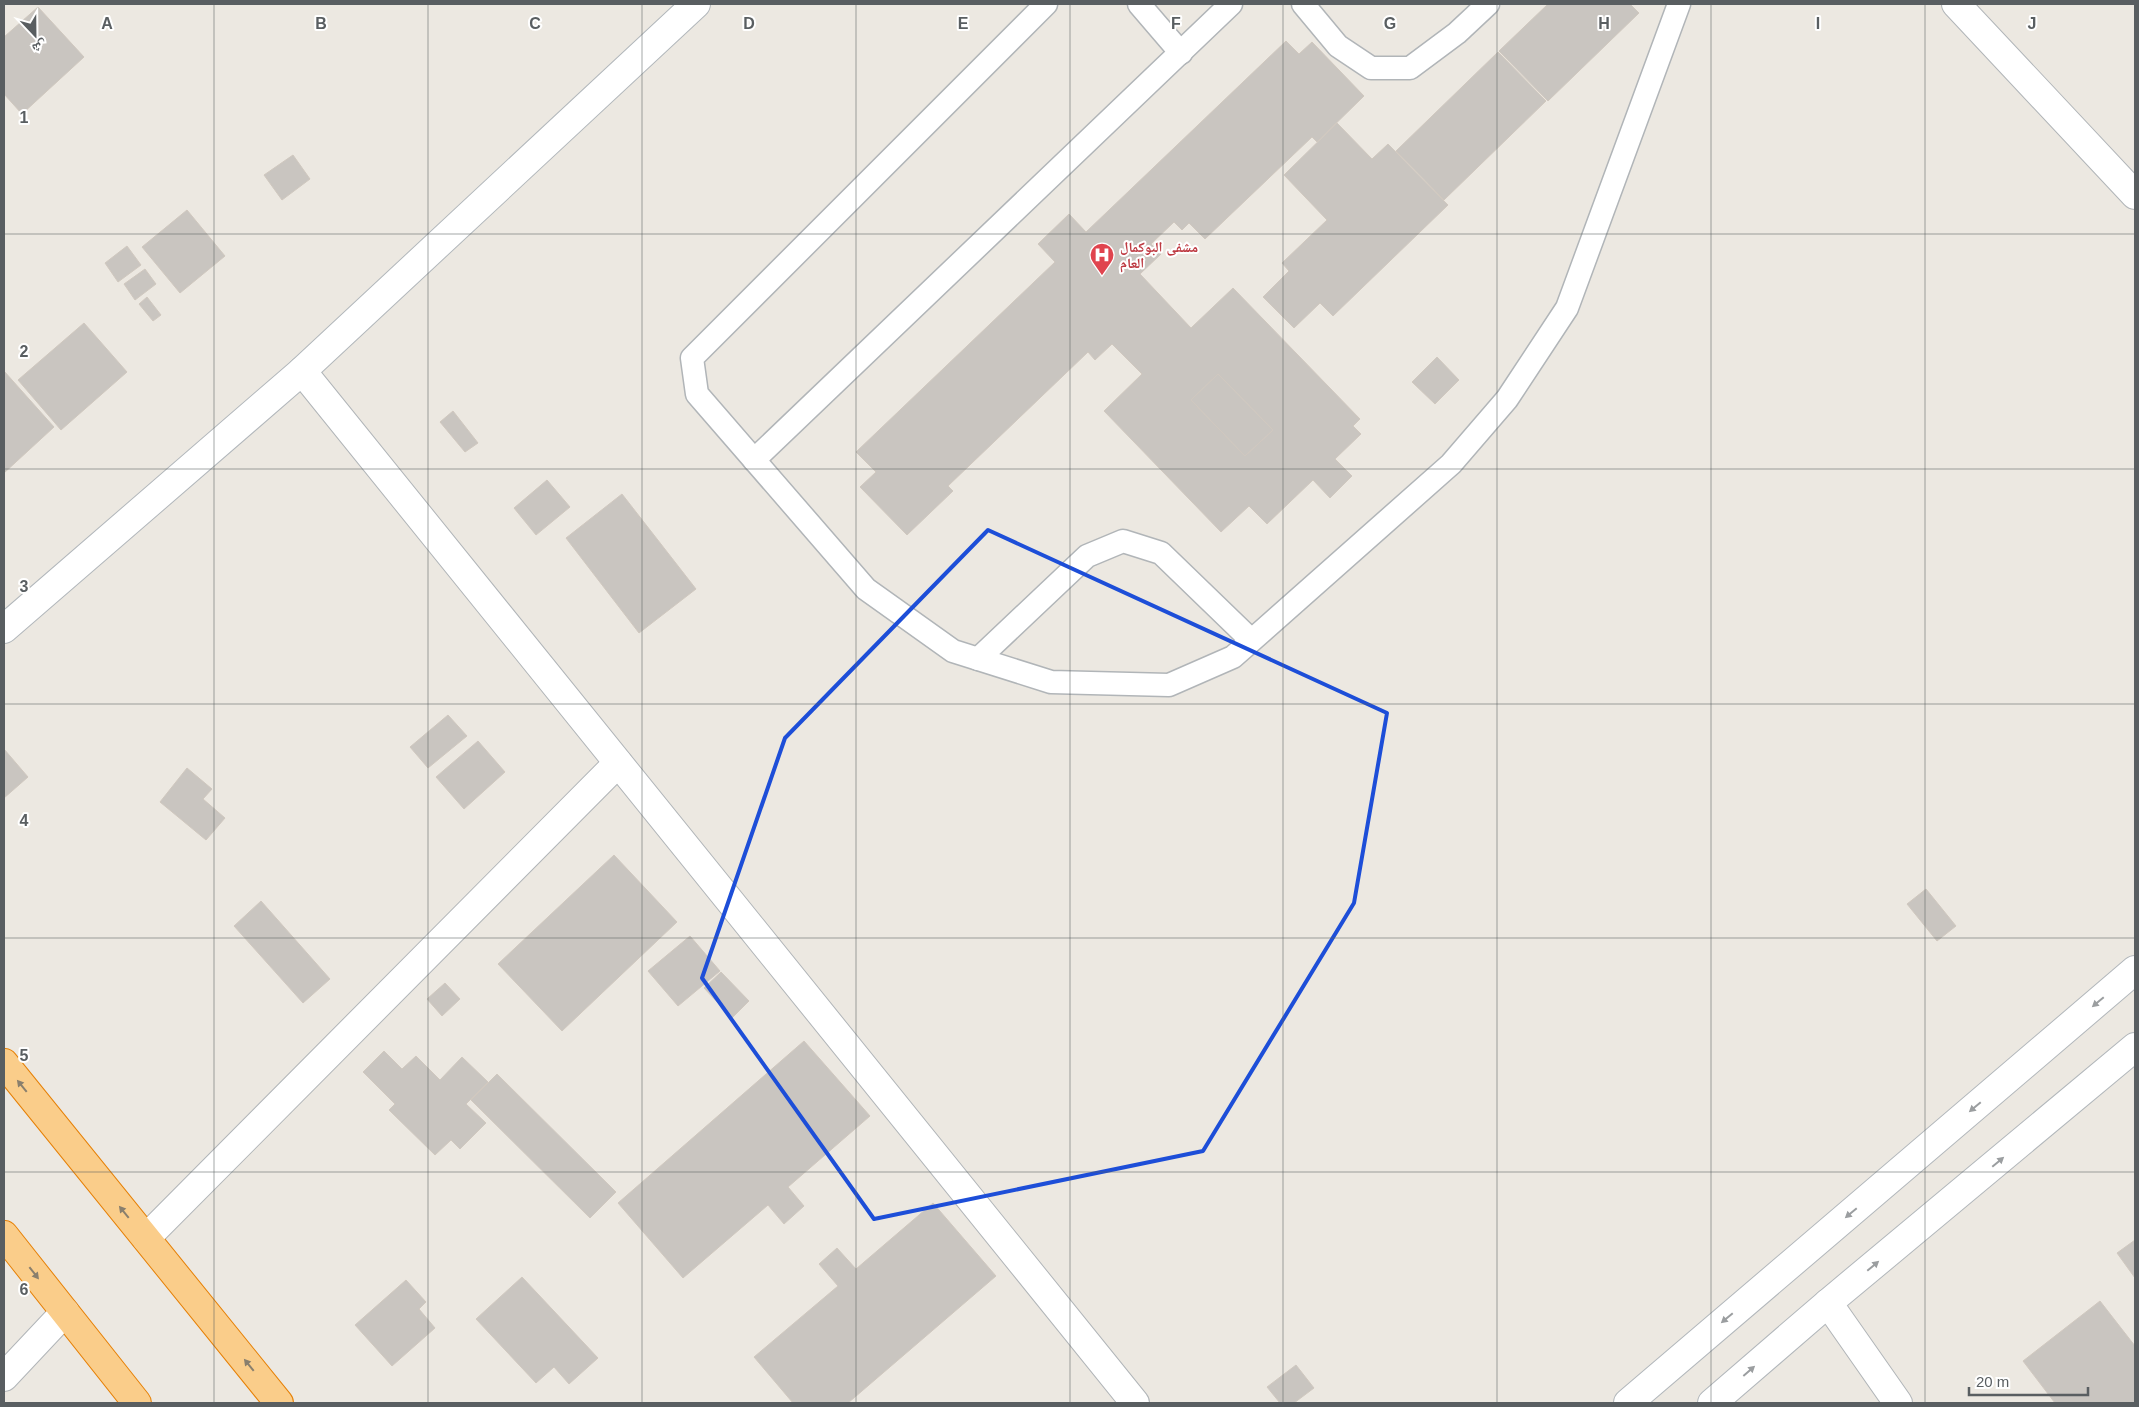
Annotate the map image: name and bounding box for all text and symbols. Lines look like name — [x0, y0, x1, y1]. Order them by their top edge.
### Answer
north arrow — [10, 10, 60, 60]
text: A — [101, 15, 113, 32]
text: B — [315, 15, 327, 32]
text: C — [529, 15, 541, 32]
text: D — [743, 15, 755, 32]
text: E — [958, 15, 969, 32]
text: F — [1171, 15, 1181, 32]
text: G — [1384, 15, 1396, 32]
text: H — [1598, 15, 1610, 32]
text: I — [1816, 15, 1820, 32]
text: J — [2028, 15, 2036, 32]
text: ش — [29, 36, 50, 57]
text: 1 — [20, 109, 29, 126]
place label: مشفى البوكمال العام — [1120, 239, 1198, 273]
hospital icon: مشفى البوكمال العام — [1089, 242, 1115, 276]
text: 2 — [20, 343, 29, 360]
text: 3 — [20, 578, 29, 595]
text: 4 — [20, 812, 29, 829]
one-way arrow — [2092, 996, 2105, 1007]
text: 5 — [20, 1047, 29, 1064]
one-way arrow — [17, 1079, 28, 1092]
one-way arrow — [1969, 1101, 1981, 1113]
one-way arrow — [1991, 1156, 2003, 1168]
one-way arrow — [119, 1206, 130, 1219]
one-way arrow — [1845, 1207, 1858, 1218]
one-way arrow — [1867, 1261, 1879, 1272]
one-way arrow — [29, 1267, 39, 1280]
text: 6 — [20, 1281, 29, 1298]
one-way arrow — [1722, 1312, 1734, 1324]
one-way arrow — [243, 1359, 254, 1372]
scale bar — [1969, 1364, 2088, 1396]
one-way arrow — [1743, 1366, 1756, 1377]
text: 20 m — [1976, 1373, 2009, 1390]

